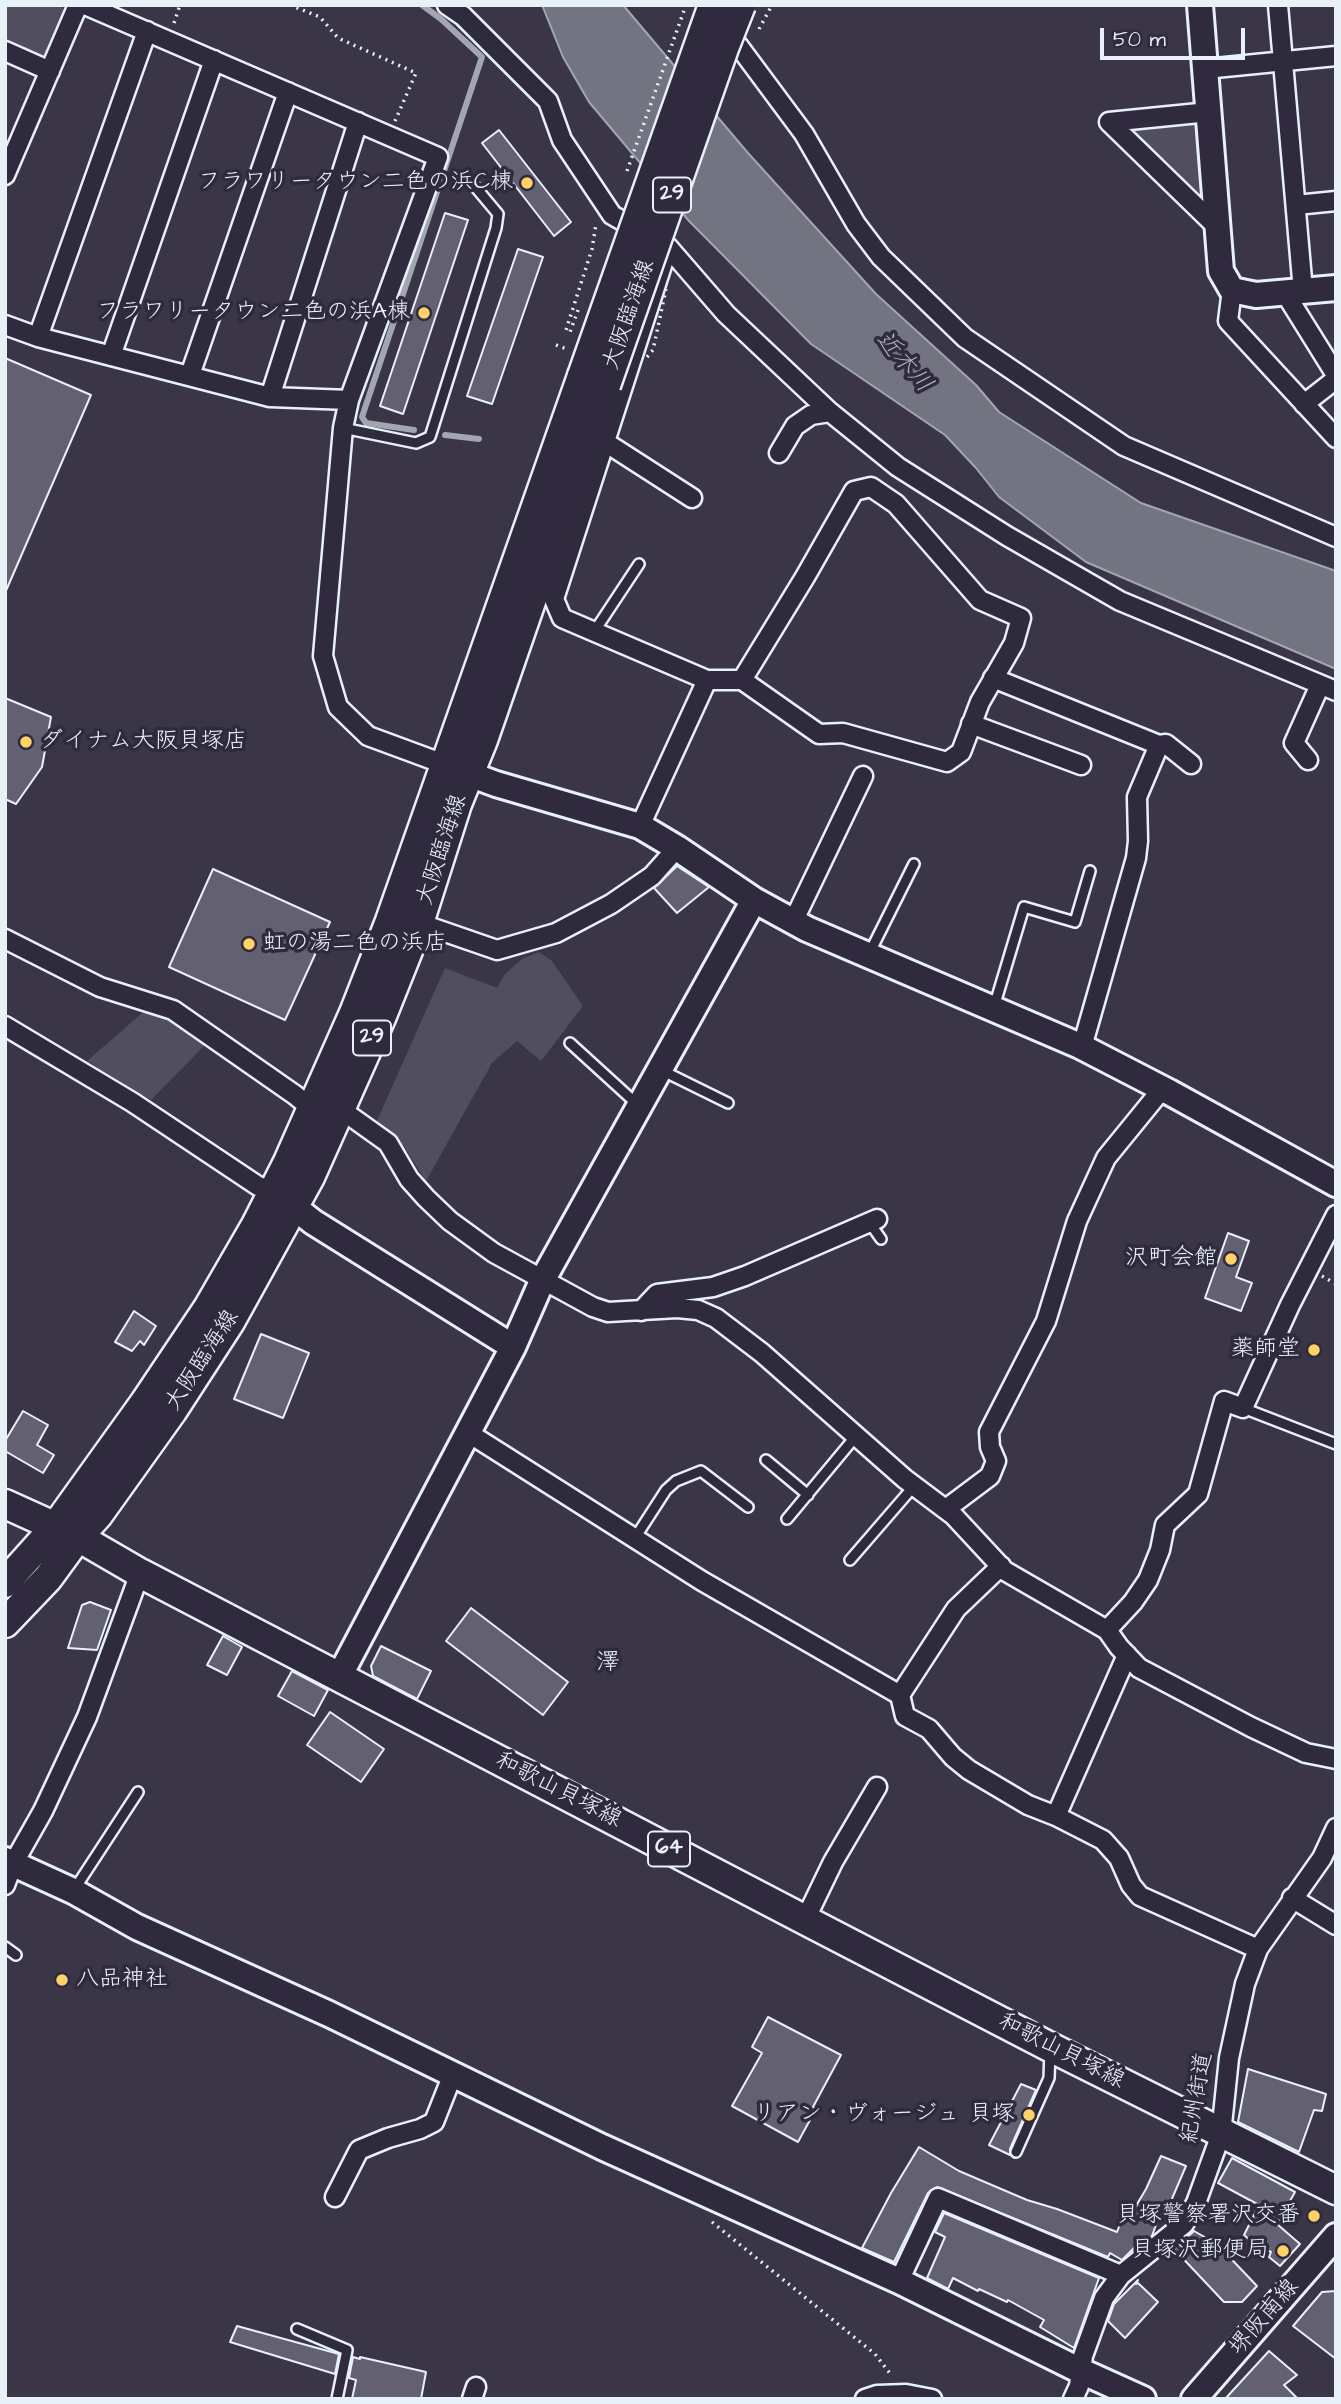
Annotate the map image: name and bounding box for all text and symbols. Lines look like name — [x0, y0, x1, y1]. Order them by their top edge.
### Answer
scale bar — [1103, 14, 1248, 58]
text: 50 m — [1113, 25, 1166, 54]
place label: フラワリータウン二色の浜C棟 — [198, 169, 513, 197]
marker: フラワリータウン二色の浜C棟 — [519, 175, 535, 191]
road number: 29 — [653, 178, 691, 212]
street label: 大阪臨海線 — [598, 256, 662, 374]
place label: フラワリータウン二色の浜A棟 — [96, 299, 410, 327]
marker: フラワリータウン二色の浜A棟 — [416, 305, 432, 321]
water label: 近木川 — [869, 326, 937, 400]
place label: ダイナム大阪貝塚店 — [40, 728, 247, 756]
marker: ダイナム大阪貝塚店 — [18, 734, 34, 750]
street label: 大阪臨海線 — [412, 791, 474, 909]
place label: 虹の湯二色の浜店 — [263, 930, 447, 958]
marker: 虹の湯二色の浜店 — [241, 936, 257, 952]
road number: 29 — [353, 1020, 391, 1056]
place label: 沢町会館 — [1125, 1245, 1217, 1273]
marker: 沢町会館 — [1223, 1251, 1239, 1267]
street label: 大阪臨海線 — [160, 1305, 246, 1417]
place label: 薬師堂 — [1231, 1336, 1300, 1364]
marker: 薬師堂 — [1306, 1342, 1322, 1358]
district label: 澤 — [596, 1650, 620, 1678]
street label: 和歌山貝塚線 — [490, 1747, 626, 1835]
road number: 64 — [648, 1832, 690, 1867]
place label: 八品神社 — [76, 1966, 168, 1994]
marker: 八品神社 — [54, 1972, 70, 1988]
street label: 和歌山貝塚線 — [993, 2008, 1129, 2096]
street label: 紀州街道 — [1176, 2050, 1220, 2146]
place label: リアン・ヴォージュ 貝塚 — [753, 2101, 1015, 2129]
marker: リアン・ヴォージュ 貝塚 — [1021, 2107, 1037, 2123]
place label: 貝塚警察署沢交番 — [1116, 2202, 1300, 2230]
marker: 貝塚警察署沢交番 — [1306, 2208, 1322, 2224]
place label: 貝塚沢郵便局 — [1131, 2237, 1269, 2265]
marker: 貝塚沢郵便局 — [1275, 2243, 1291, 2259]
street label: 堺阪南線 — [1224, 2274, 1306, 2362]

